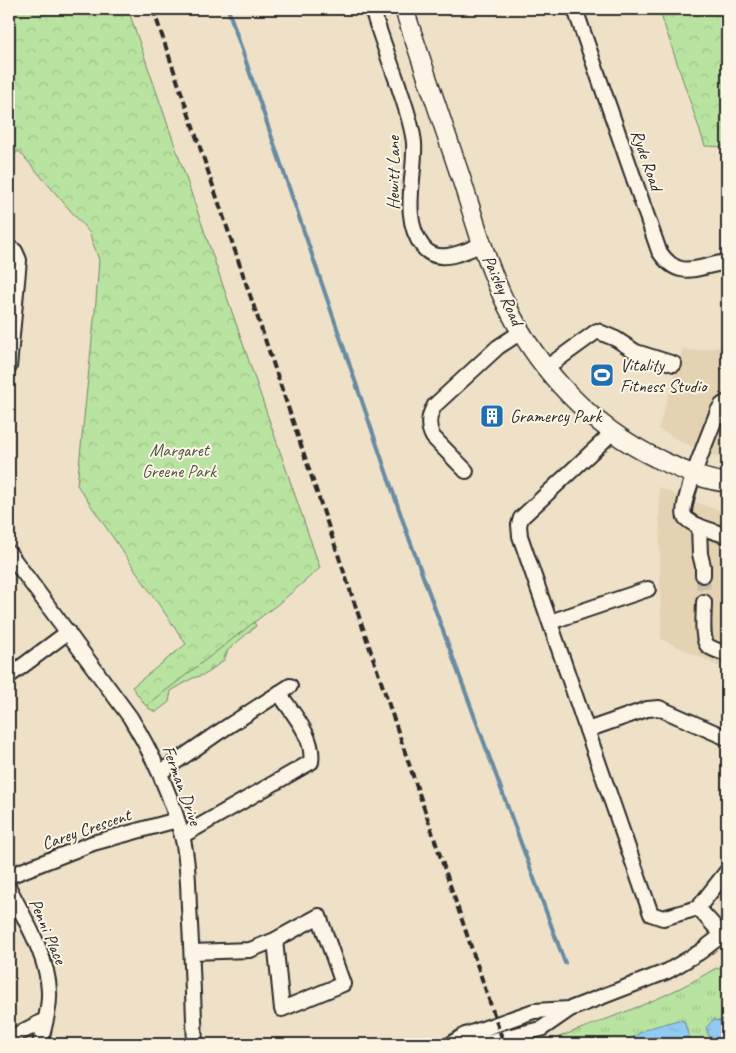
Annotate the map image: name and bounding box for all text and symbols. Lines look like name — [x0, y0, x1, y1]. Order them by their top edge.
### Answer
street label: Ryde Road — [626, 127, 669, 196]
street label: Hewitt Lane — [382, 135, 404, 210]
street label: Paisley Road — [478, 251, 529, 331]
place label: Vitality Fitness Studio — [620, 354, 708, 397]
sports icon: Vitality Fitness Studio — [589, 362, 615, 388]
building icon: Gramercy Park — [479, 403, 505, 429]
place label: Gramercy Park — [510, 405, 603, 427]
park label: Margaret Greene Park — [142, 439, 217, 482]
street label: Ferman Drive — [157, 742, 207, 829]
street label: Carey Crescent — [39, 803, 135, 854]
street label: Penni Place — [24, 895, 72, 968]

